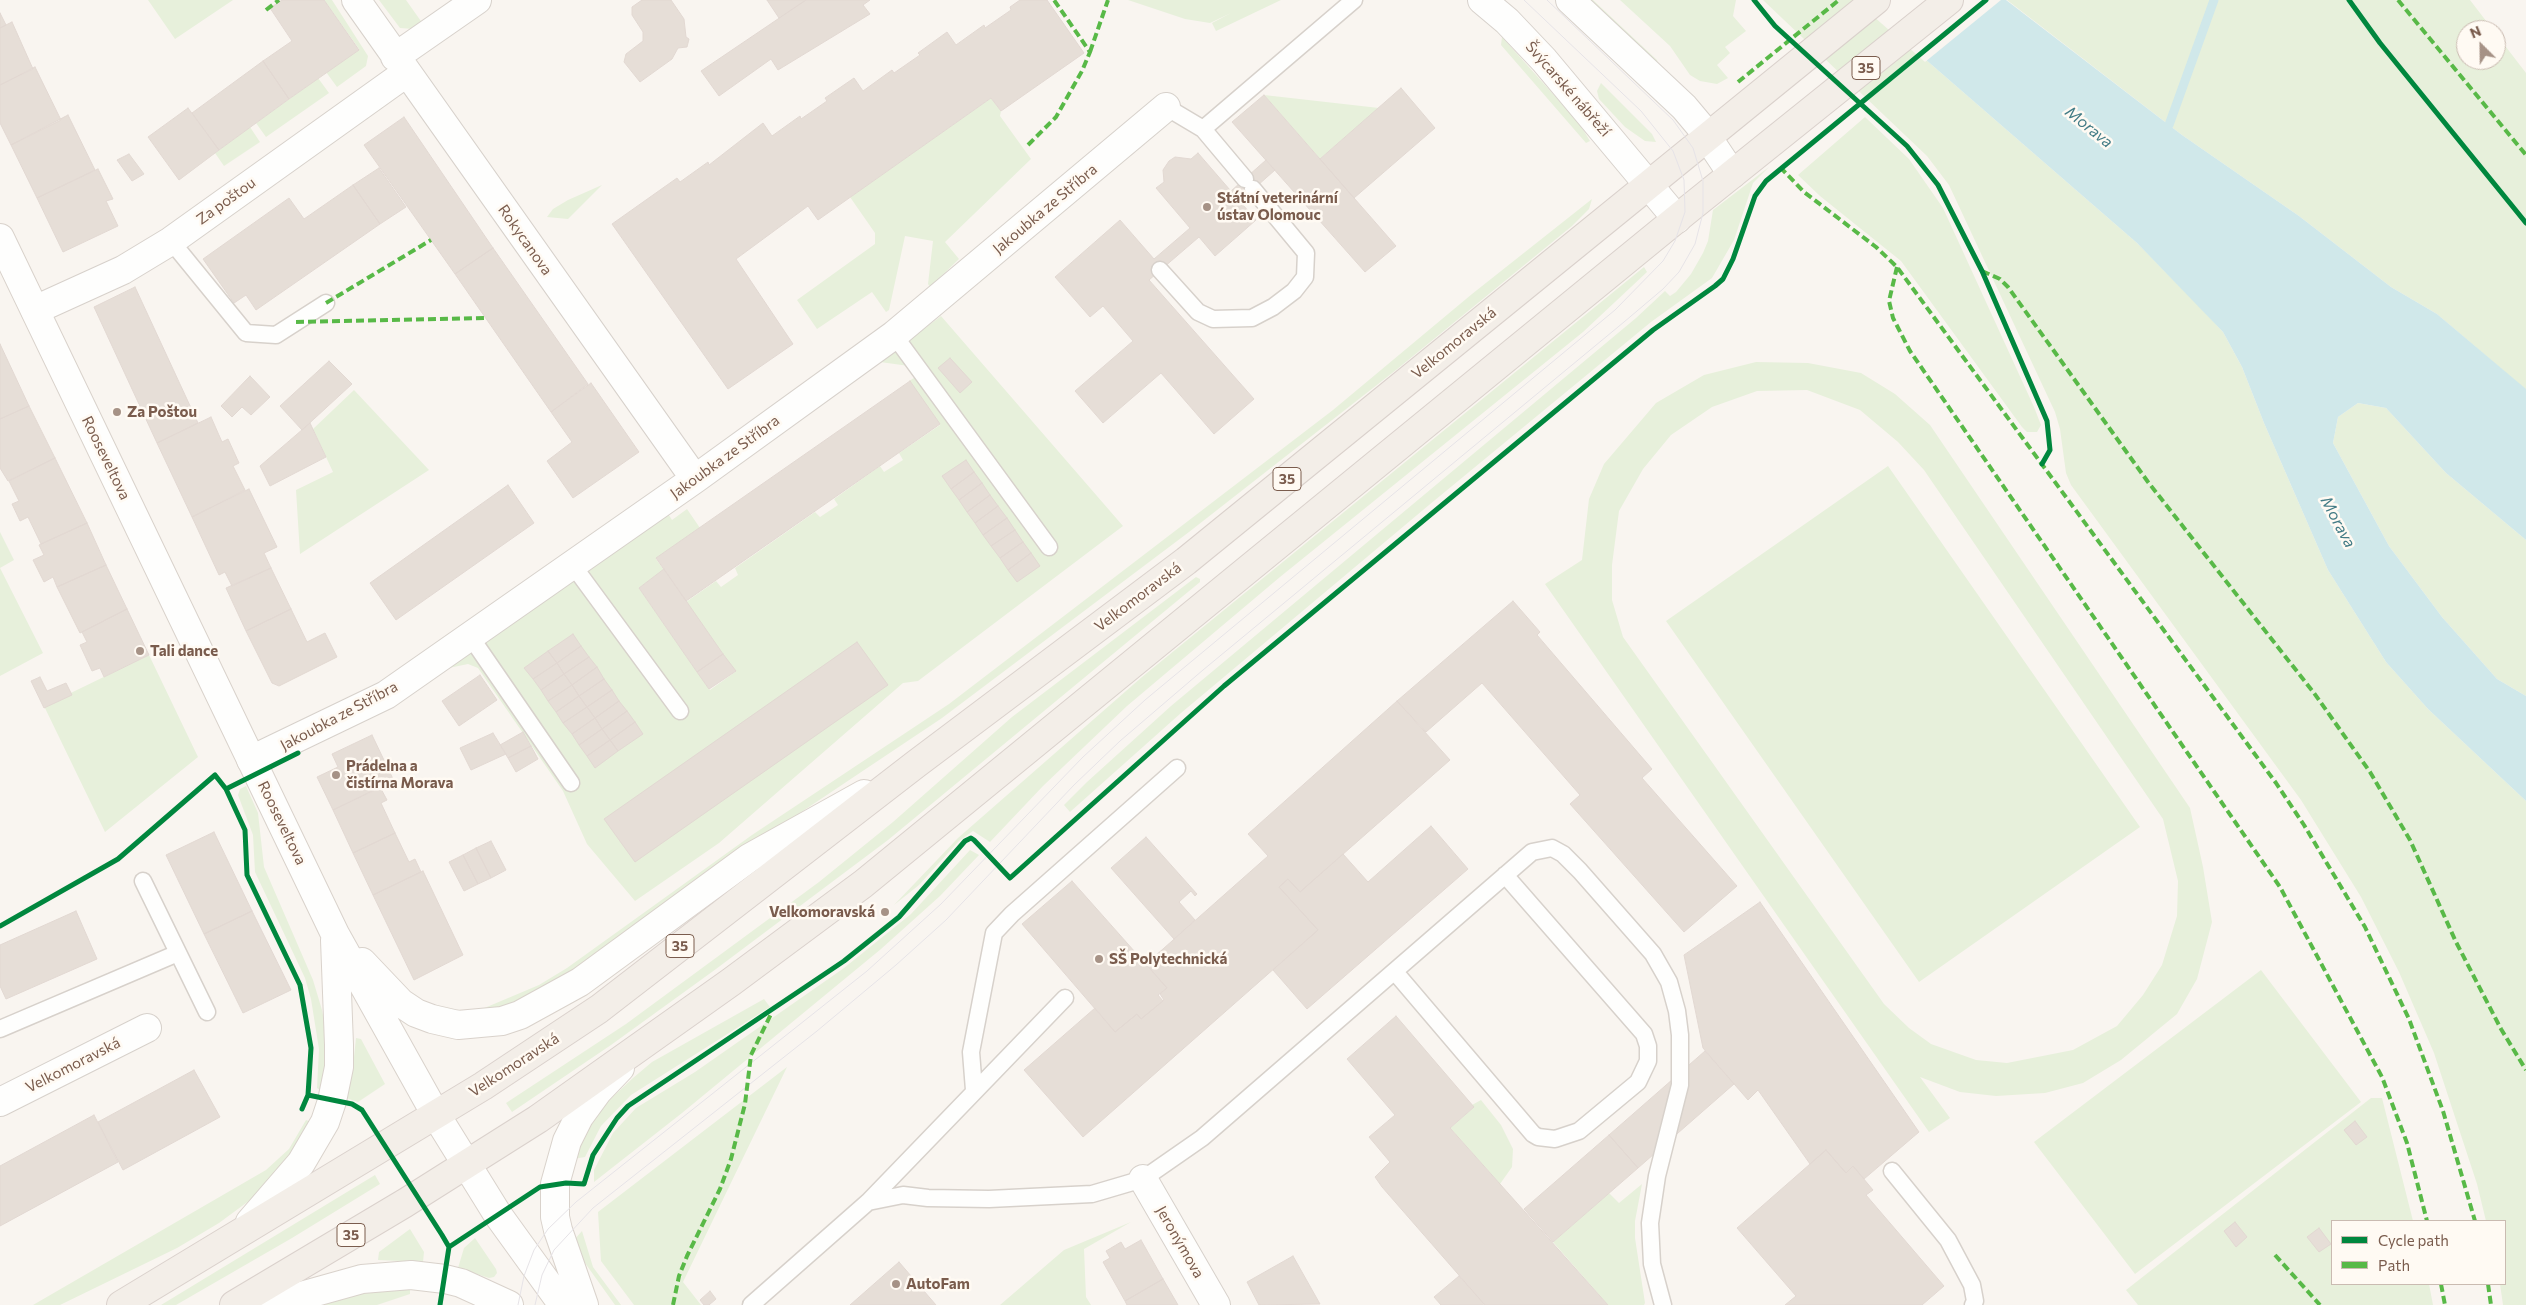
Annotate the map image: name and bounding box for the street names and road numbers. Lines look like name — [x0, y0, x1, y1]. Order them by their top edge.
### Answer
street label: Švýcarské nábřeží — [1522, 38, 1614, 140]
road number: 35 — [1852, 56, 1880, 80]
street label: Jakoubka ze Stříbra — [989, 160, 1101, 258]
street label: Za poštou — [193, 174, 259, 228]
street label: Rokycanova — [494, 201, 556, 279]
street label: Velkomoravská — [1408, 303, 1500, 383]
street label: Jakoubka ze Stříbra — [667, 411, 783, 503]
street label: Rooseveltova — [78, 413, 134, 503]
road number: 35 — [1273, 468, 1301, 490]
street label: Velkomoravská — [1091, 559, 1185, 635]
street label: Jakoubka ze Stříbra — [277, 677, 401, 755]
street label: Rooseveltova — [254, 778, 310, 868]
road number: 35 — [666, 934, 694, 958]
street label: Velkomoravská — [466, 1029, 562, 1101]
street label: Velkomoravská — [23, 1033, 123, 1097]
street label: Jeronýmova — [1152, 1203, 1208, 1281]
road number: 35 — [337, 1224, 365, 1246]

